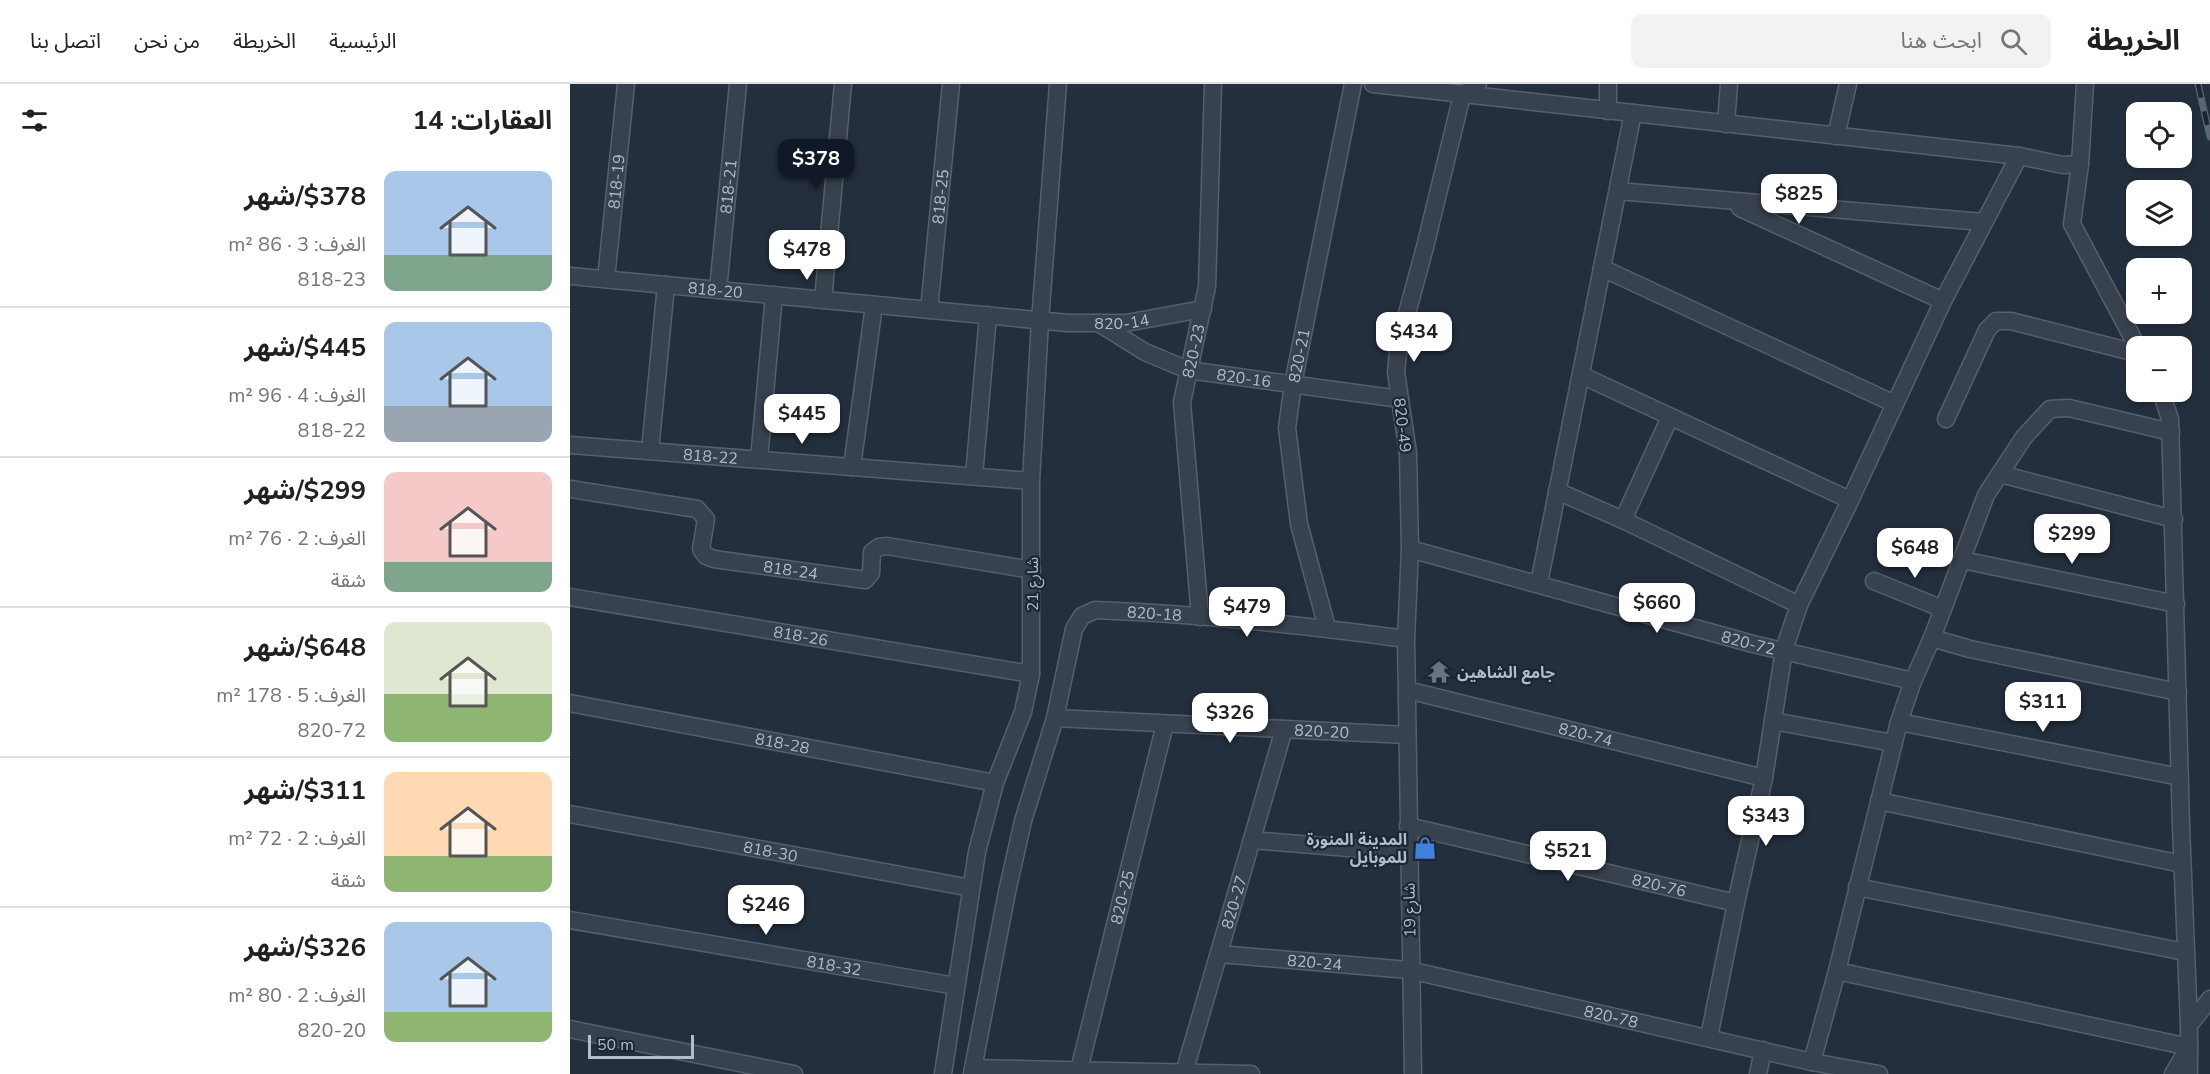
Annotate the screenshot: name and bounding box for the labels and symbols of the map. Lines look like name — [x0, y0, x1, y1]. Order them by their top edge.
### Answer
pin: $378 — [780, 139, 852, 190]
street label: 818-19 — [603, 153, 631, 210]
street label: 818-21 — [715, 158, 743, 215]
street label: 818-25 — [927, 168, 955, 225]
pin: $825 — [1763, 174, 1835, 225]
pin: $478 — [771, 230, 843, 281]
street label: 818-20 — [687, 277, 744, 304]
street label: 820-14 — [1094, 309, 1151, 335]
pin: $434 — [1378, 312, 1450, 363]
street label: 820-23 — [1178, 322, 1211, 380]
street label: 820-21 — [1284, 327, 1316, 385]
street label: 820-16 — [1215, 364, 1272, 393]
pin: $445 — [766, 394, 838, 445]
street label: 820-49 — [1388, 397, 1416, 454]
street label: 818-22 — [682, 444, 739, 470]
pin: $299 — [2036, 514, 2108, 565]
pin: $648 — [1879, 528, 1951, 579]
street label: 818-24 — [762, 556, 820, 585]
street label: شارع 21 — [1022, 557, 1045, 611]
pin: $660 — [1621, 583, 1693, 634]
pin: $479 — [1211, 587, 1283, 638]
street label: 820-18 — [1126, 601, 1182, 627]
street label: 818-26 — [772, 621, 829, 652]
street label: 820-72 — [1719, 626, 1777, 661]
temple icon: جامع الشاهين — [1426, 659, 1452, 685]
place label: جامع الشاهين — [1457, 662, 1555, 685]
pin: $311 — [2007, 682, 2079, 733]
pin: $326 — [1194, 693, 1266, 744]
street label: 820-74 — [1556, 718, 1615, 752]
street label: 820-20 — [1294, 720, 1350, 744]
street label: 818-28 — [753, 728, 811, 760]
pin: $343 — [1730, 796, 1802, 847]
place label: المدينة المنورة للموبايل — [1307, 829, 1407, 869]
pin: $521 — [1532, 831, 1604, 882]
shop icon: المدينة المنورة للموبايل — [1412, 835, 1438, 861]
street label: 818-30 — [741, 836, 799, 868]
street label: 820-25 — [1106, 868, 1140, 927]
street label: 820-76 — [1630, 869, 1688, 903]
street label: 820-27 — [1216, 873, 1253, 932]
street label: شارع 19 — [1399, 883, 1422, 937]
pin: $246 — [730, 885, 802, 936]
street label: 820-24 — [1286, 950, 1343, 976]
street label: 818-32 — [805, 951, 863, 982]
street label: 820-78 — [1582, 1000, 1640, 1034]
scale bar — [588, 1032, 694, 1060]

